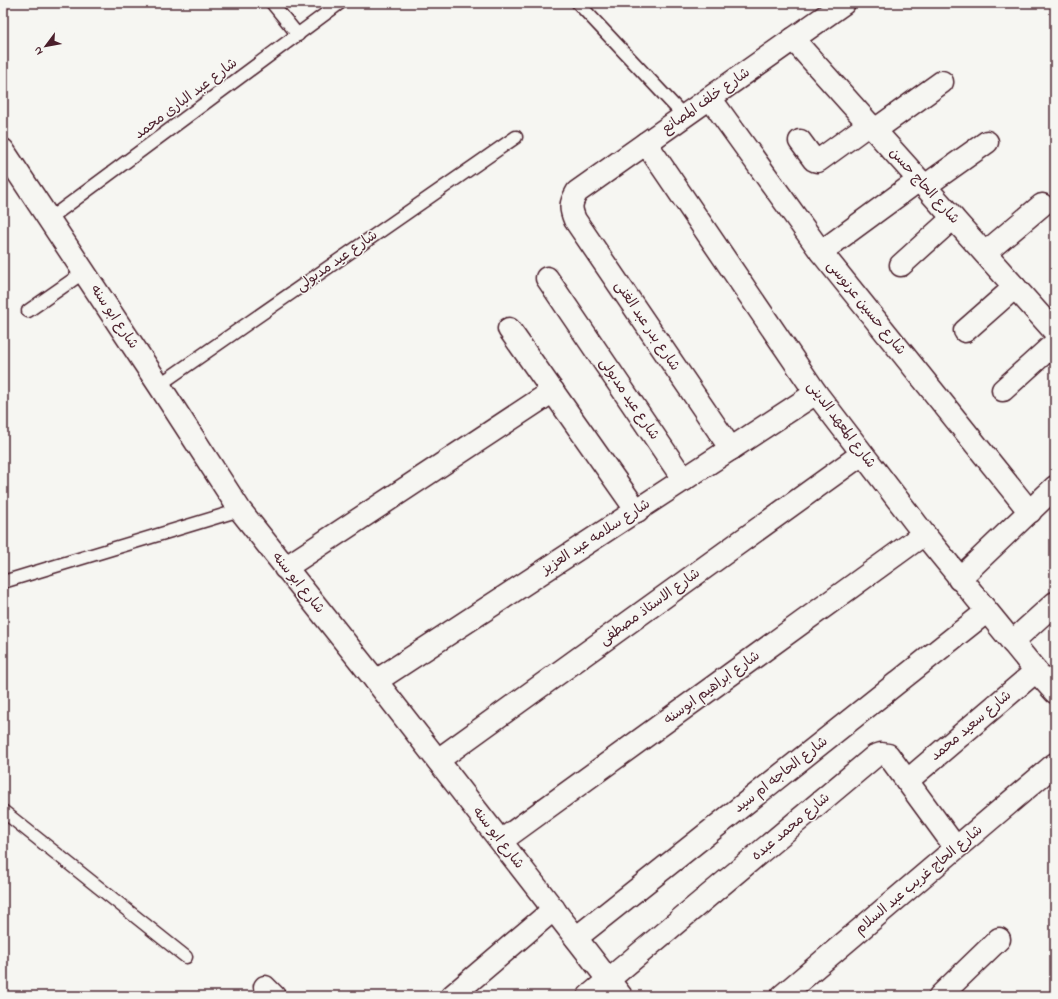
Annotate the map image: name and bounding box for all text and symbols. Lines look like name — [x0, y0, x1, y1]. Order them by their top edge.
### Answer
north arrow — [26, 26, 66, 66]
text: N — [30, 43, 47, 58]
street label: شارع عبد البارى محمد — [130, 53, 242, 145]
street label: شارع خلف المصانع — [657, 63, 755, 139]
street label: شارع الحاج حسن — [884, 143, 964, 229]
street label: شارع عيد مدبولى — [292, 225, 382, 297]
street label: شارع حسين عرنوسى — [821, 256, 911, 360]
street label: شارع بدر عبد الغنى — [609, 277, 685, 375]
street label: شارع ابو سنه — [85, 281, 143, 353]
street label: شارع عيد مدبولى — [594, 354, 664, 444]
street label: شارع المعهد الدينى — [801, 377, 881, 473]
street label: شارع سلامه عبد العزيز — [536, 494, 655, 581]
street label: شارع ابو سنه — [267, 548, 329, 618]
street label: شارع الاستاذ مصطفى — [595, 563, 705, 651]
street label: شارع ابراهيم ابوسنه — [659, 646, 765, 730]
street label: شارع سعيد محمد — [926, 686, 1016, 766]
street label: شارع الحاجه ام سيد — [729, 731, 833, 819]
street label: شارع محمد عبده — [747, 788, 835, 866]
street label: شارع ابو سنه — [467, 803, 529, 873]
street label: شارع الحاج غريب عبد السلام — [851, 820, 987, 940]

